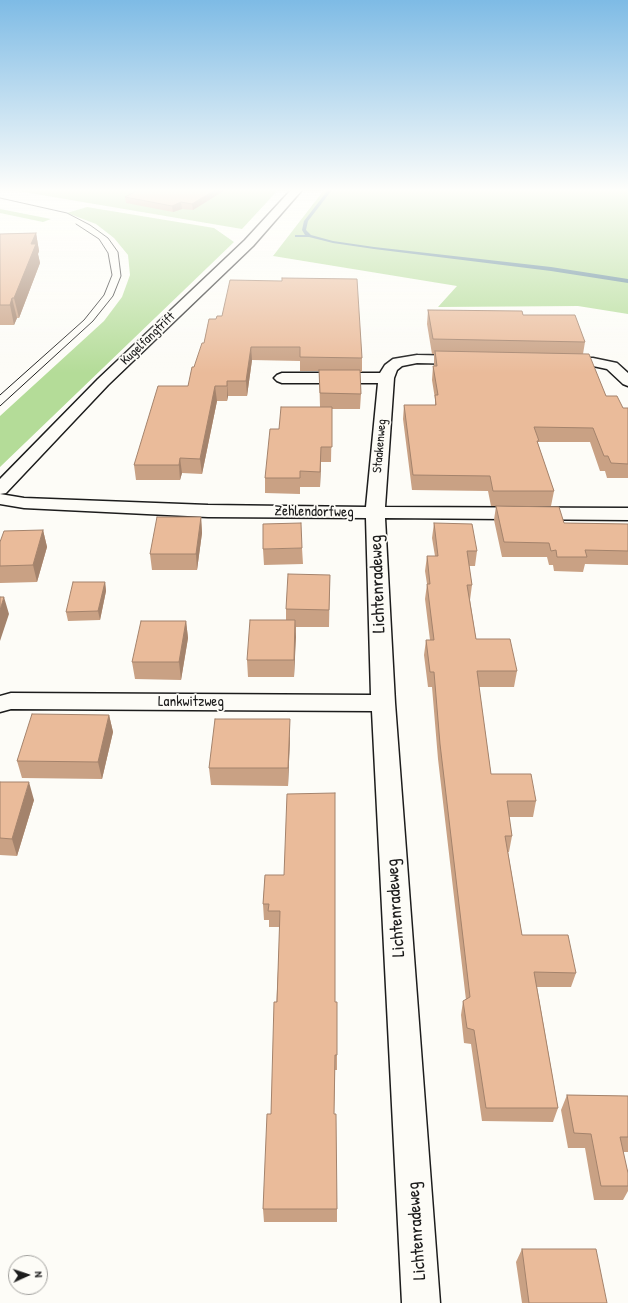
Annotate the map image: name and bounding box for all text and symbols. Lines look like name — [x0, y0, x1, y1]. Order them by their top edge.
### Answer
street label: Kugelfangtrift — [118, 309, 178, 369]
street label: Staakenweg — [370, 418, 390, 474]
street label: Zehlendorfweg — [274, 502, 354, 522]
street label: Lichtenradeweg — [365, 534, 391, 634]
street label: Lankwitzweg — [158, 693, 224, 711]
street label: Lichtenradeweg — [382, 858, 410, 958]
street label: Lichtenradeweg — [403, 1181, 431, 1281]
north arrow — [8, 1255, 48, 1295]
text: N — [32, 1271, 46, 1278]

